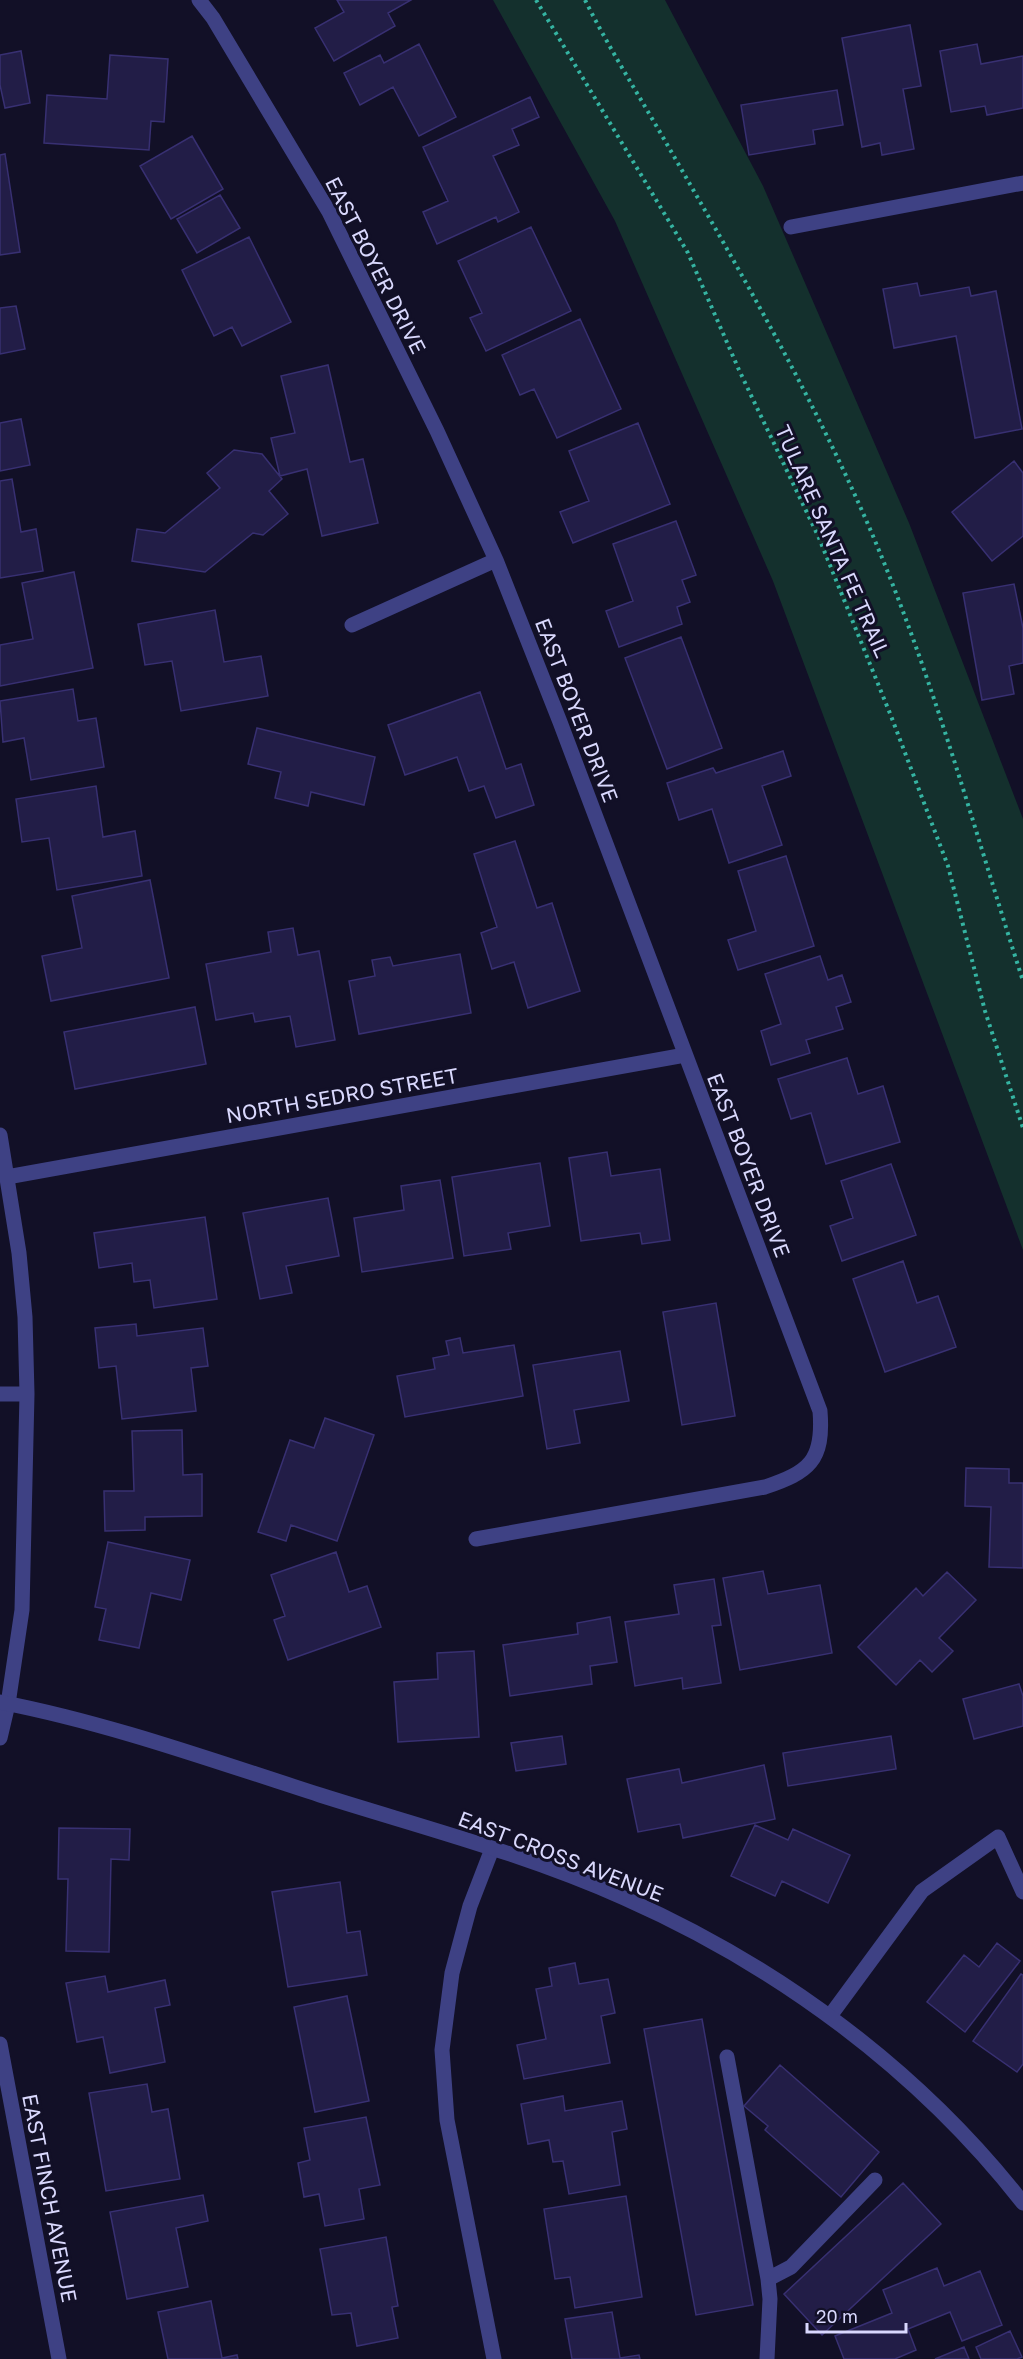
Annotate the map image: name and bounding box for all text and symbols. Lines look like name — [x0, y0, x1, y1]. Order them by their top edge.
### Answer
street label: EAST BOYER DRIVE — [320, 172, 432, 358]
street label: TULARE SANTA FE TRAIL — [770, 421, 896, 661]
street label: EAST BOYER DRIVE — [530, 614, 624, 806]
street label: NORTH SEDRO STREET — [224, 1062, 460, 1128]
street label: EAST BOYER DRIVE — [702, 1069, 796, 1261]
street label: EAST CROSS AVENUE — [455, 1805, 667, 1907]
street label: EAST FINCH AVENUE — [17, 2092, 83, 2304]
scale bar — [807, 2296, 906, 2334]
text: 20 m — [816, 2305, 858, 2327]

